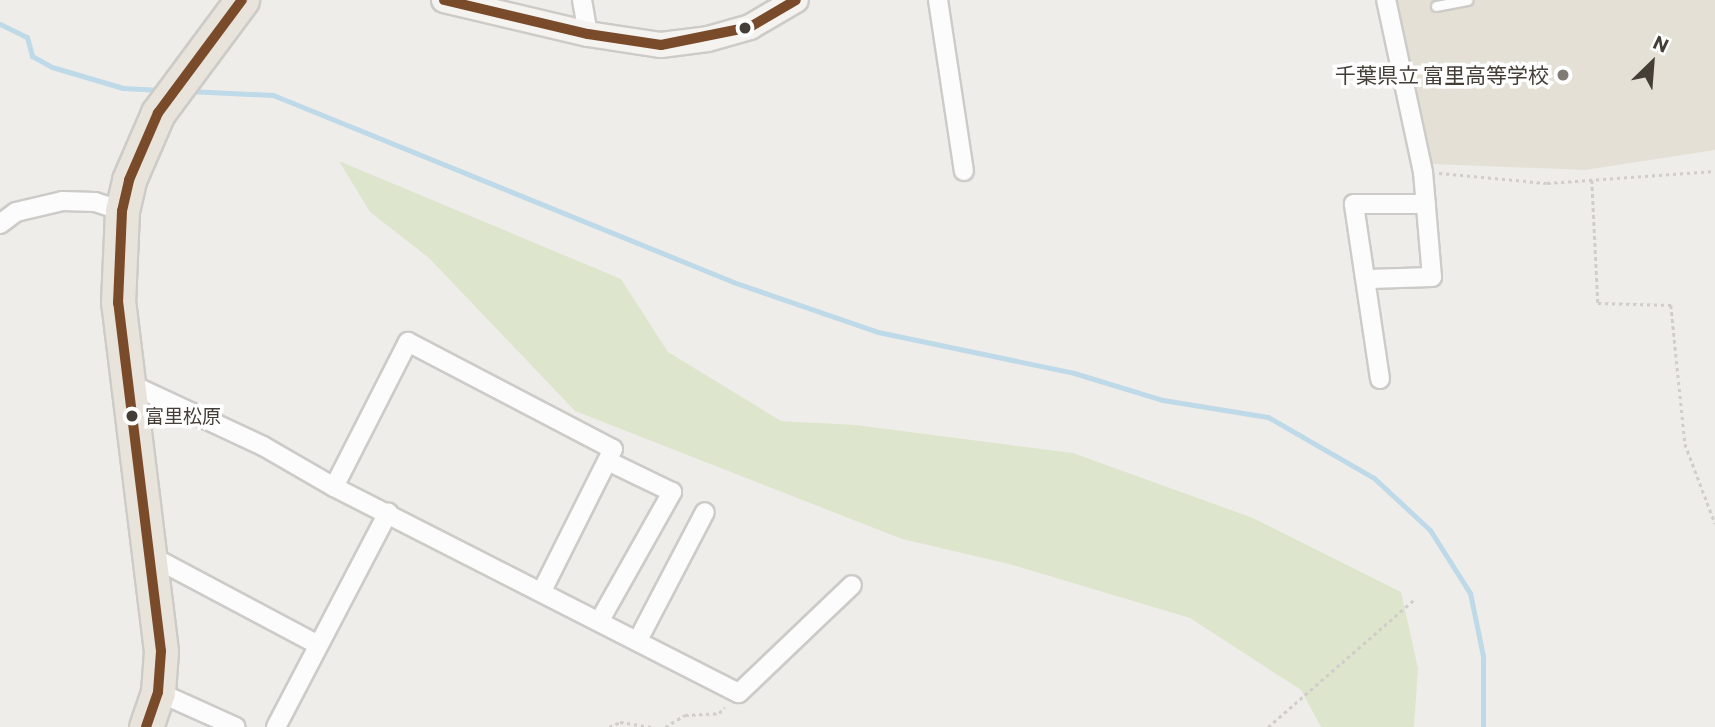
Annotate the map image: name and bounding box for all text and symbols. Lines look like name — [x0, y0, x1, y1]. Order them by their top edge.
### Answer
unlabelled marker — [738, 21, 752, 35]
north arrow — [1617, 28, 1687, 98]
text: N — [1650, 30, 1672, 57]
place label: 千葉県立 富里高等学校 — [1335, 62, 1549, 88]
marker: 千葉県立 富里高等学校 — [1555, 67, 1571, 83]
place label: 富里松原 — [145, 405, 221, 427]
marker: 富里松原 — [125, 409, 139, 423]

